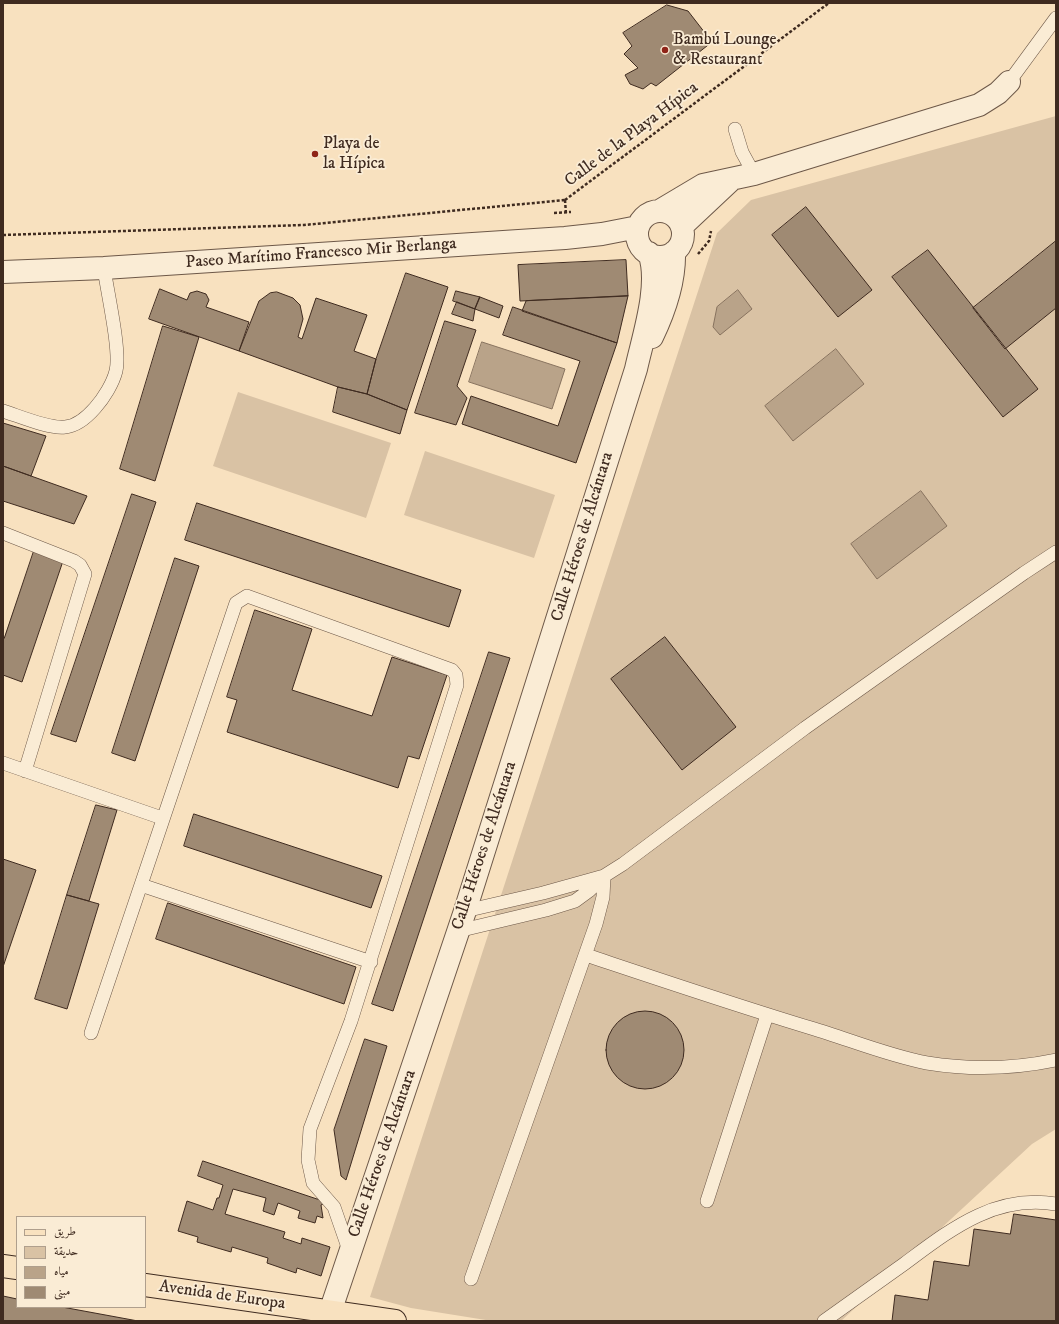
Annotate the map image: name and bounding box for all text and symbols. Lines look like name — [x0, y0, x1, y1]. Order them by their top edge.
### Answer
place label: Bambú Lounge & Restaurant — [673, 30, 776, 70]
marker: Bambú Lounge & Restaurant — [660, 45, 670, 55]
street label: Calle de la Playa Hípica — [561, 78, 703, 192]
place label: Playa de la Hípica — [323, 134, 385, 174]
marker: Playa de la Hípica — [310, 149, 320, 159]
street label: Paseo Marítimo Francesco Mir Berlanga — [185, 234, 457, 274]
street label: Calle Héroes de Alcántara — [548, 450, 618, 624]
street label: Calle Héroes de Alcántara — [448, 759, 522, 933]
street label: Calle Héroes de Alcántara — [345, 1067, 421, 1241]
legend — [16, 1216, 146, 1308]
text: طريق — [54, 1224, 76, 1239]
text: حديقة — [54, 1244, 78, 1259]
text: مياه — [54, 1264, 69, 1279]
street label: Avenida de Europa — [158, 1277, 286, 1315]
text: مبنى — [54, 1284, 70, 1299]

